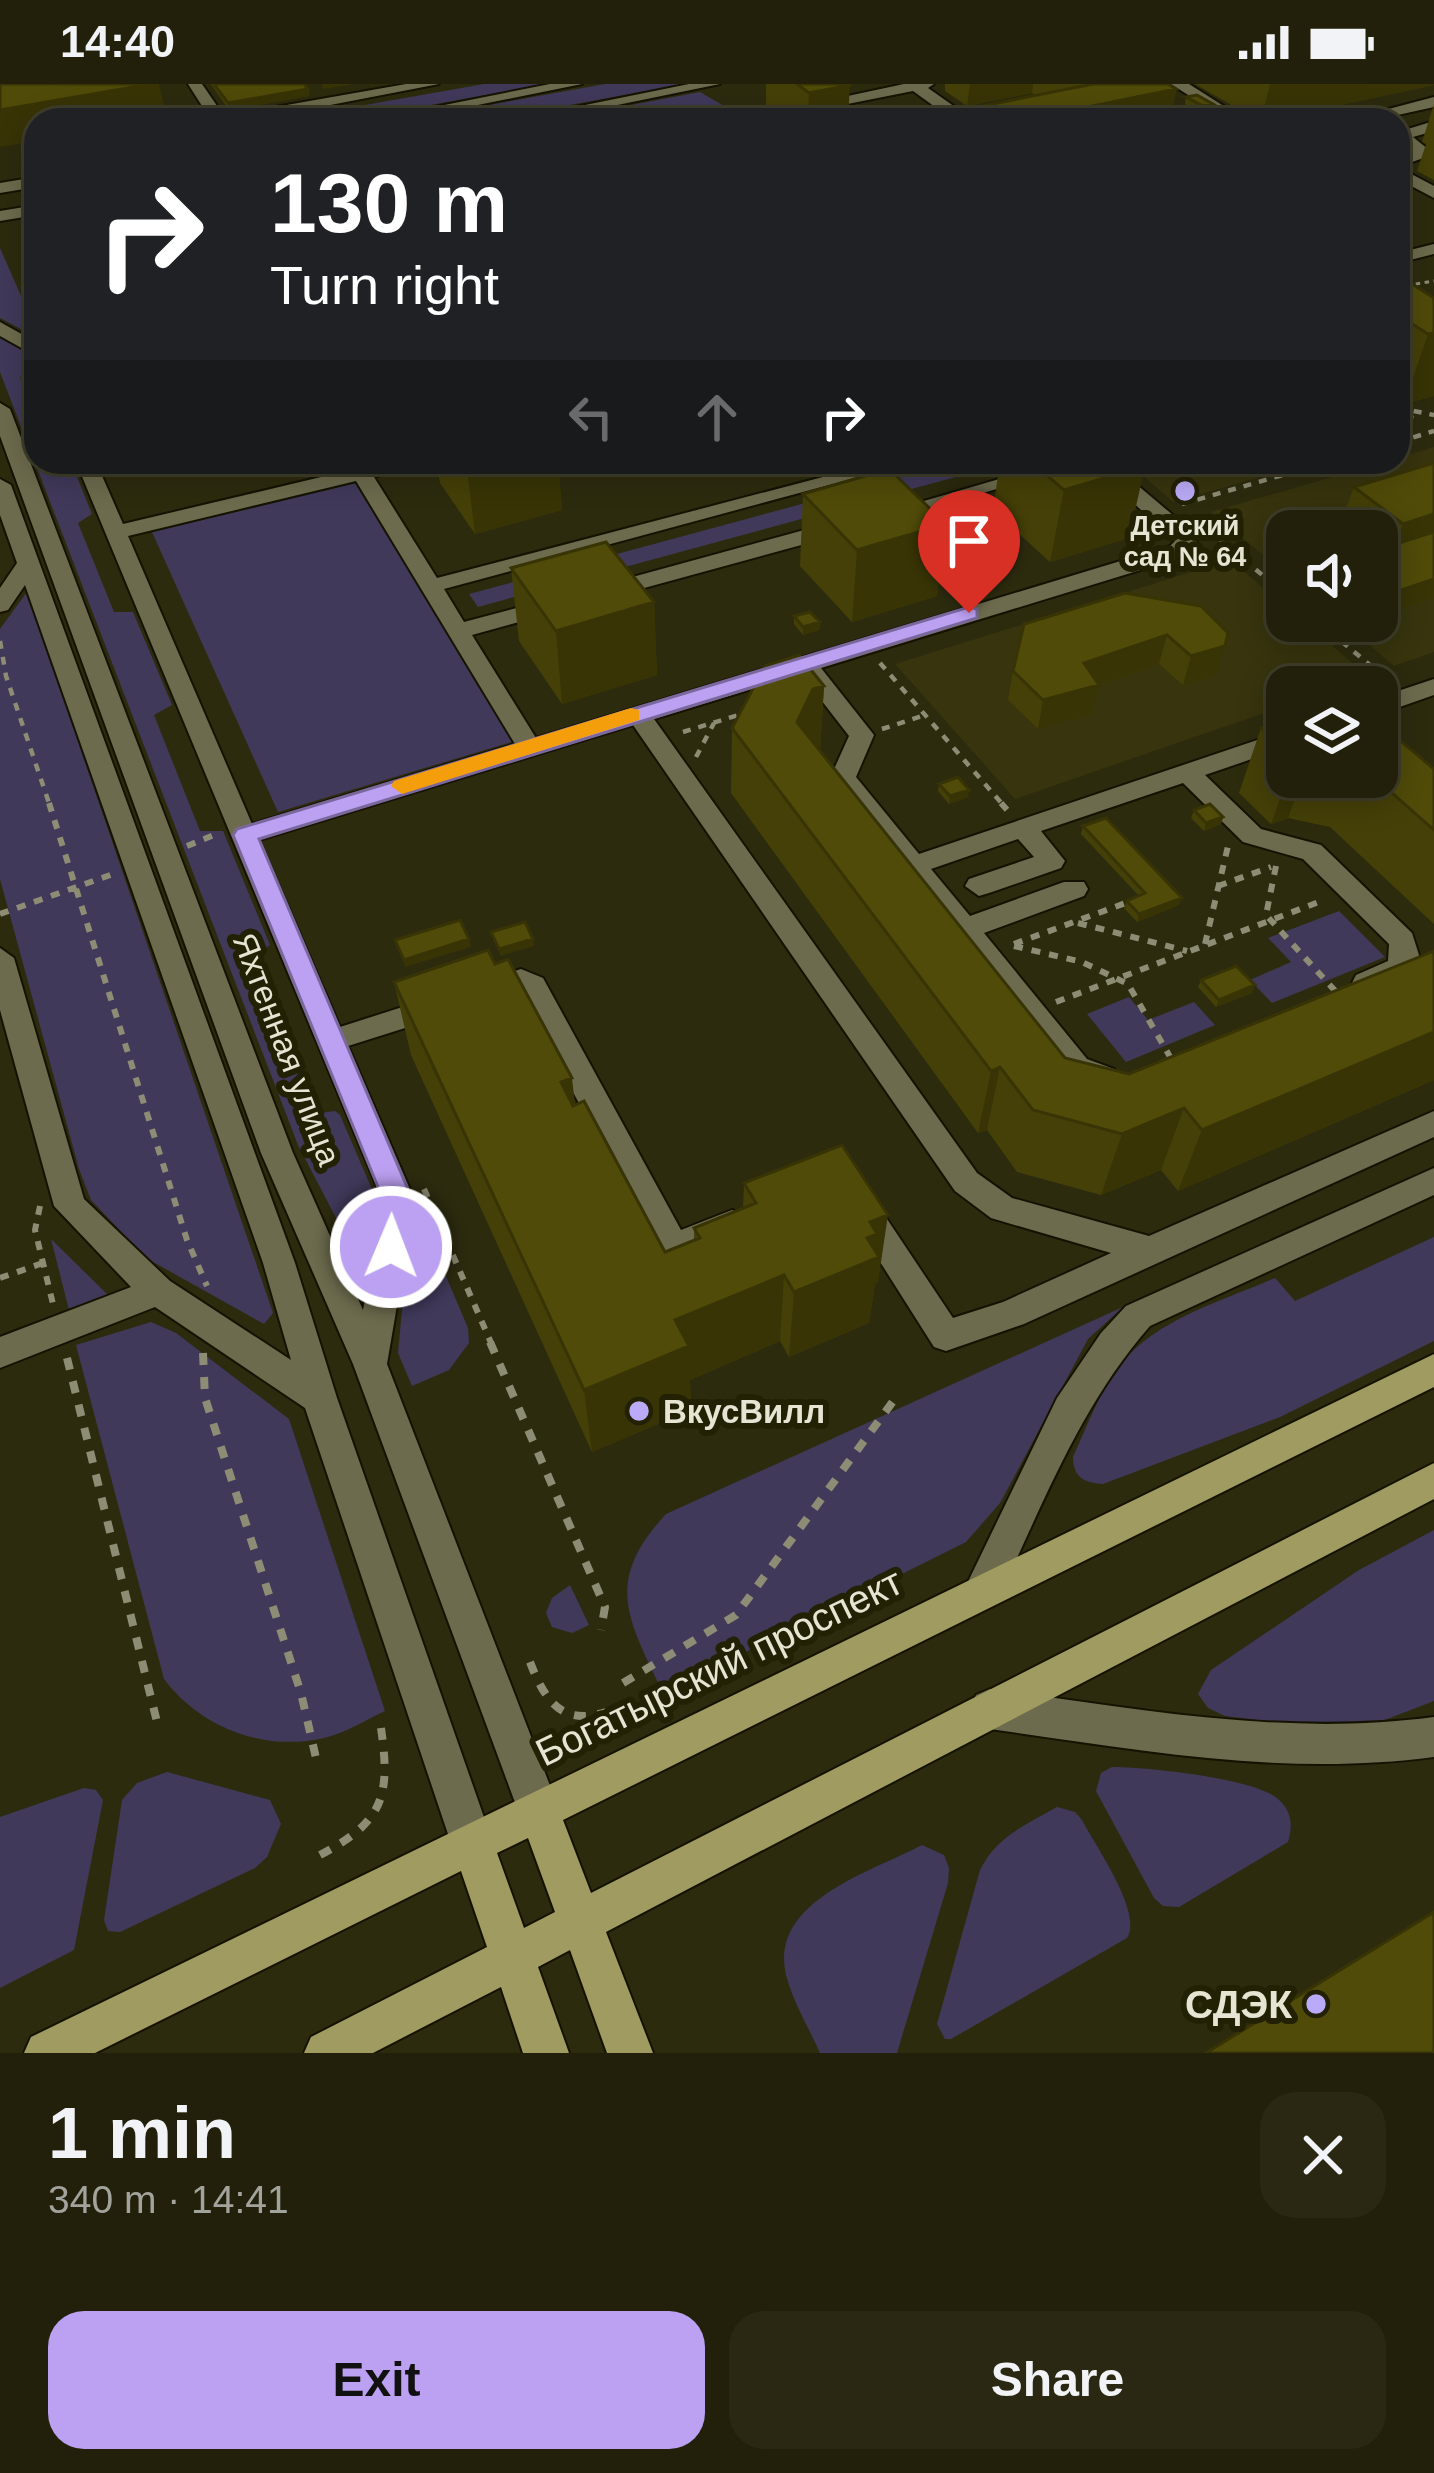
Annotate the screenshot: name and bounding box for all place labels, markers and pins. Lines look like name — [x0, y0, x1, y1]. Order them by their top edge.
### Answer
marker: Детский сад № 64 — [1172, 478, 1198, 504]
pin — [918, 490, 1020, 613]
place label: Детский сад № 64 — [1124, 511, 1246, 572]
place label: ВкусВилл — [663, 1393, 825, 1430]
marker: ВкусВилл — [626, 1398, 652, 1424]
place label: СДЭК — [1185, 1983, 1292, 2026]
marker: СДЭК — [1303, 1991, 1329, 2017]

